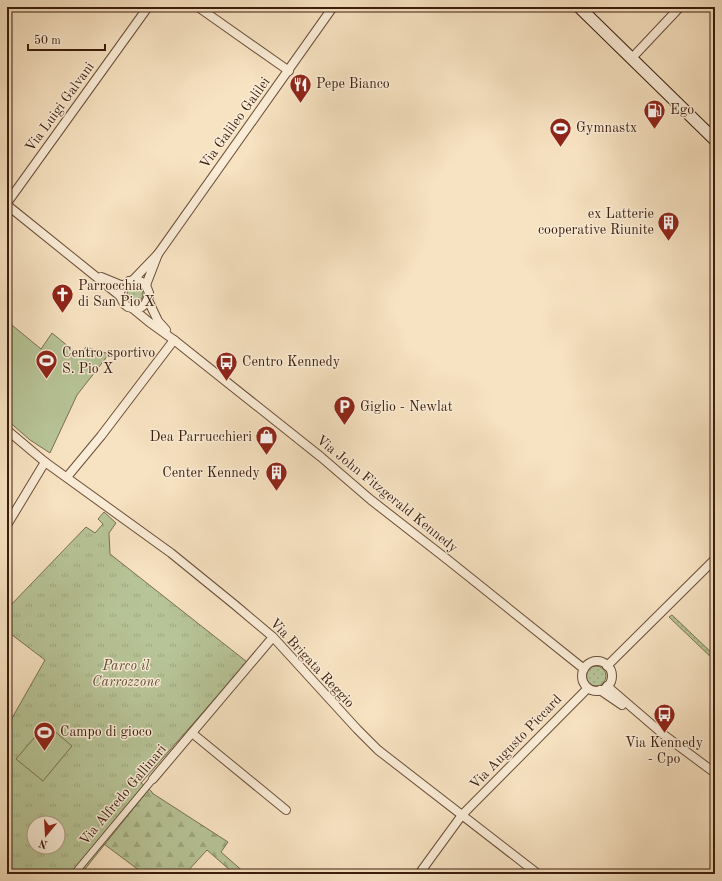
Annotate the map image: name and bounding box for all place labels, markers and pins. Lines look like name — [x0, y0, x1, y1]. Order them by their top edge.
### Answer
restaurant icon: Pepe Bianco — [287, 71, 313, 104]
place label: Pepe Bianco — [316, 77, 390, 91]
fuel station icon: Ego — [641, 97, 667, 130]
place label: Ego — [670, 103, 694, 117]
sports icon: Gymnastx — [547, 115, 573, 148]
place label: Gymnastx — [576, 121, 637, 135]
place label: ex Latterie cooperative Riunite — [538, 207, 654, 237]
building icon: ex Latterie cooperative Riunite — [656, 209, 682, 242]
place label: Parrocchia di San Pio X — [78, 279, 155, 309]
church icon: Parrocchia di San Pio X — [49, 281, 75, 314]
place label: Centro sportivo S. Pio X — [62, 346, 155, 376]
sports icon: Centro sportivo S. Pio X — [34, 348, 60, 381]
bus stop icon: Centro Kennedy — [214, 349, 240, 382]
place label: Centro Kennedy — [242, 355, 341, 369]
parking icon: Giglio - Newlat — [331, 394, 357, 427]
place label: Giglio - Newlat — [360, 400, 453, 414]
shop icon: Dea Parrucchieri — [254, 424, 280, 457]
place label: Dea Parrucchieri — [149, 430, 252, 444]
building icon: Center Kennedy — [263, 460, 289, 493]
place label: Center Kennedy — [162, 466, 261, 480]
bus stop icon: Via Kennedy - Cpo — [651, 702, 677, 735]
sports icon: Campo di gioco — [31, 719, 57, 752]
place label: Campo di gioco — [60, 725, 152, 739]
place label: Via Kennedy - Cpo — [625, 736, 704, 766]

